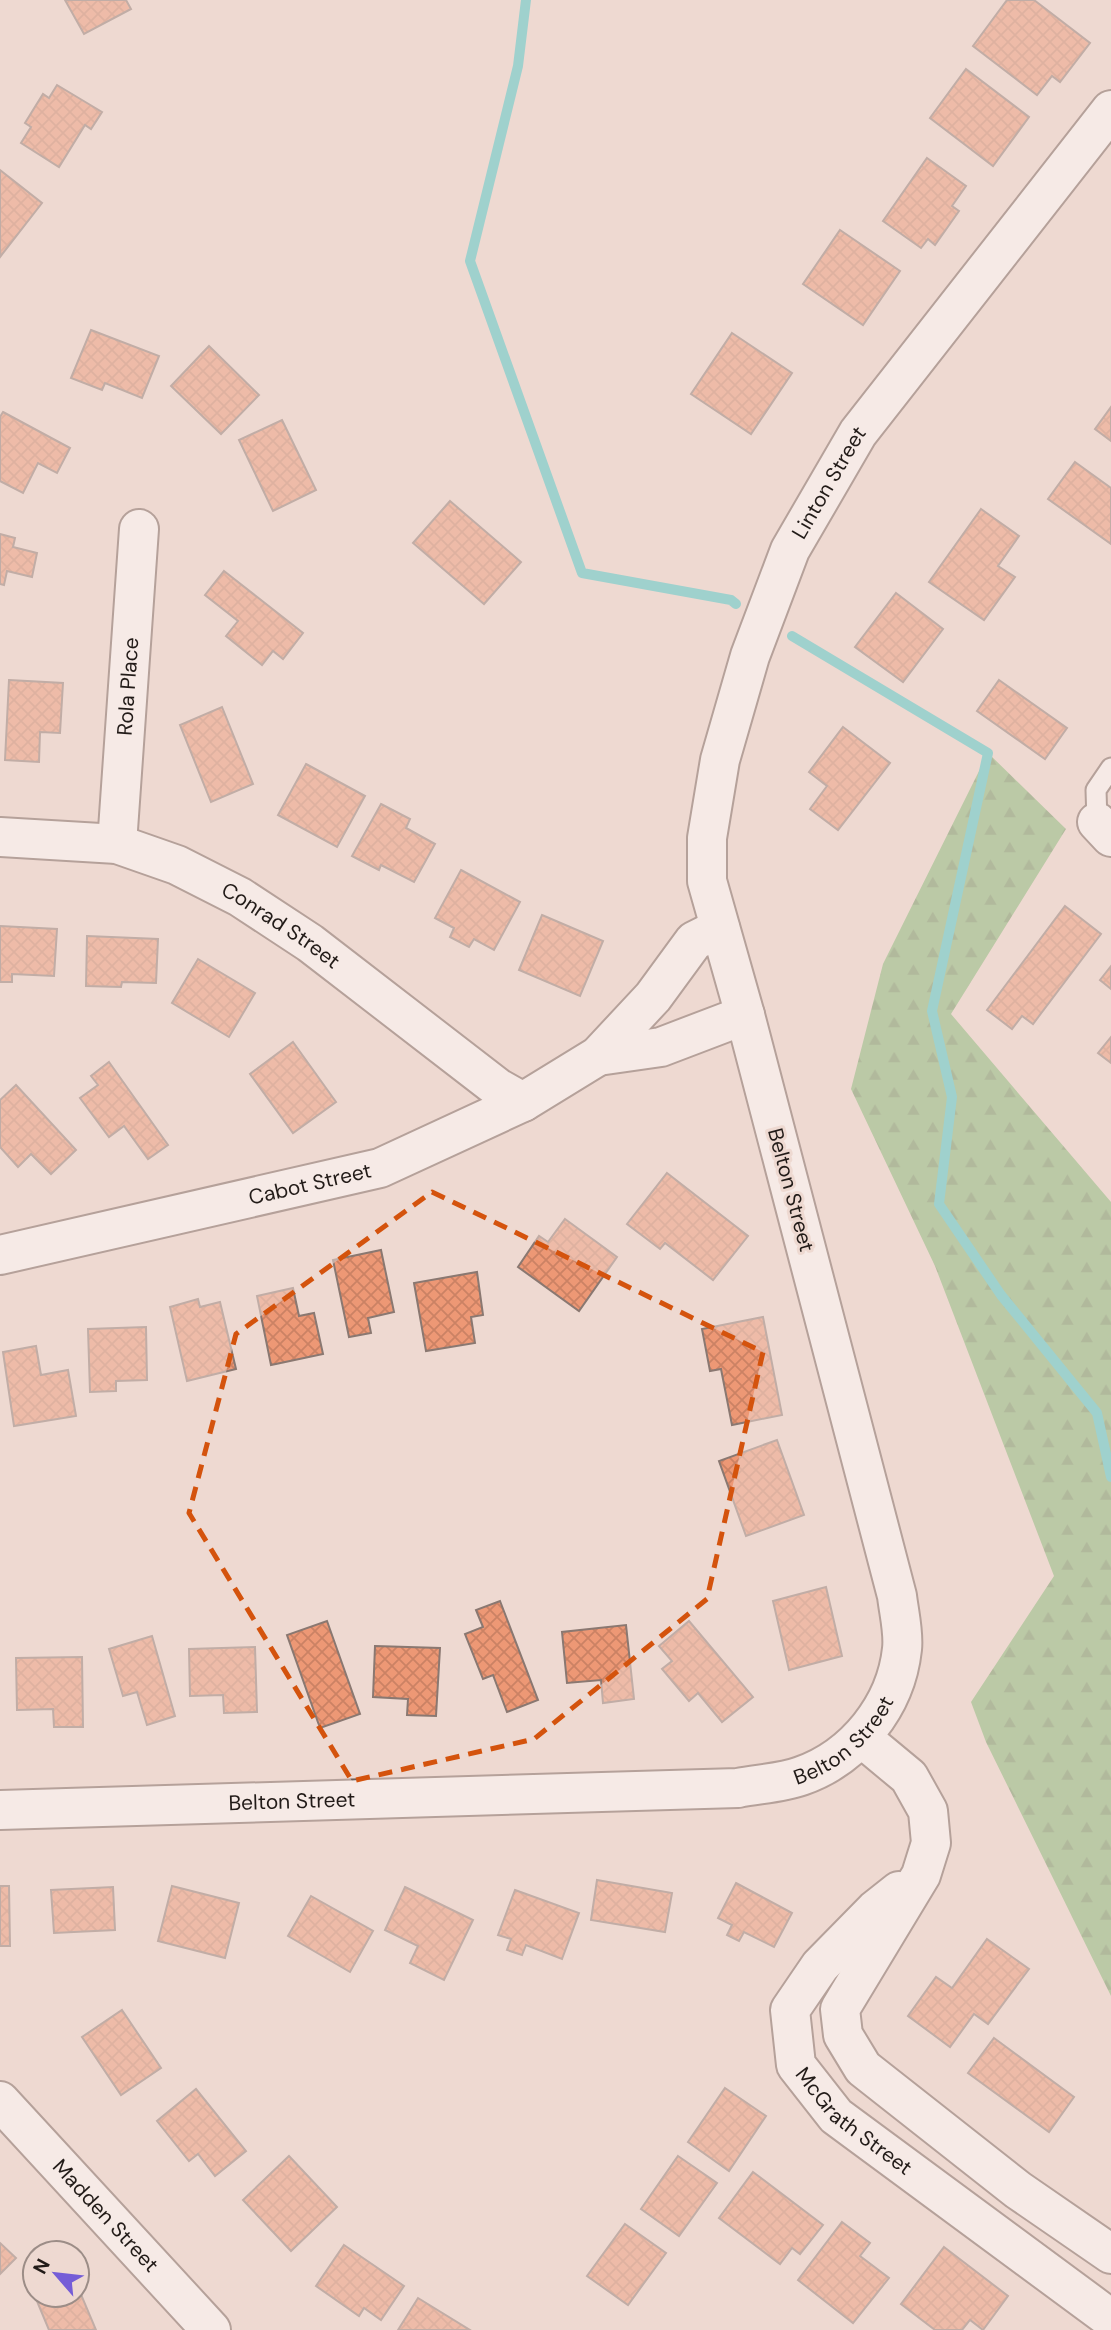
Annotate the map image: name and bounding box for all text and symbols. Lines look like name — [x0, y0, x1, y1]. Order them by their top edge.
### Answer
street label: Linton Street — [785, 420, 872, 544]
street label: Rola Place — [111, 636, 145, 736]
street label: Conrad Street — [217, 876, 346, 975]
street label: Belton Street — [761, 1125, 821, 1255]
street label: Cabot Street — [246, 1156, 374, 1212]
street label: Belton Street — [790, 1691, 900, 1792]
street label: Belton Street — [228, 1785, 356, 1817]
street label: McGrath Street — [789, 2061, 918, 2182]
street label: Madden Street — [46, 2153, 165, 2278]
north arrow — [21, 2239, 91, 2309]
text: N — [27, 2254, 56, 2278]

